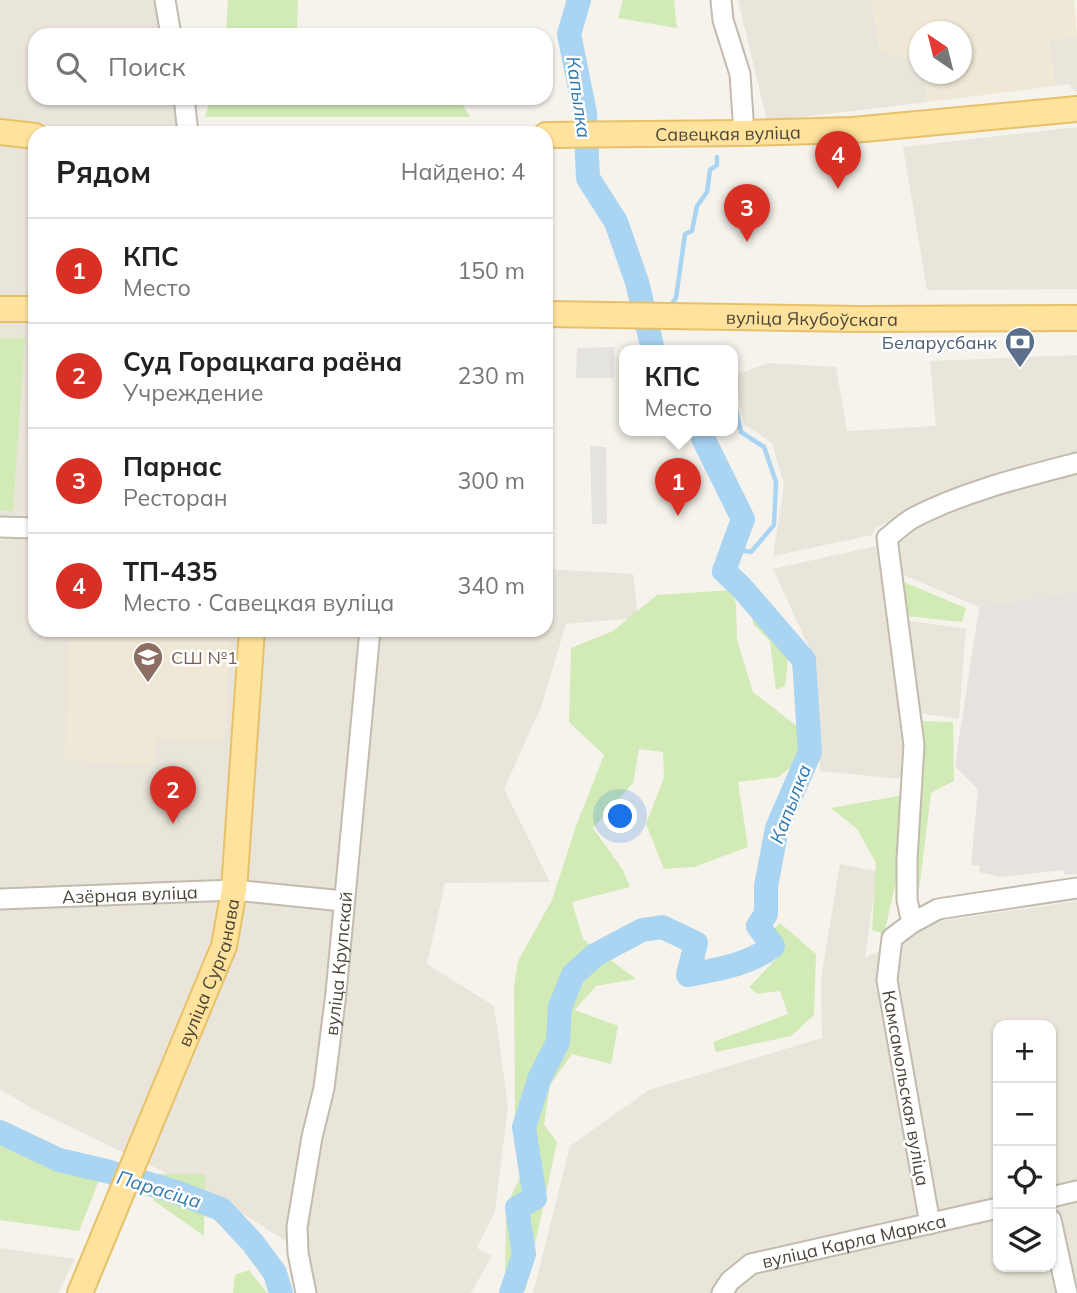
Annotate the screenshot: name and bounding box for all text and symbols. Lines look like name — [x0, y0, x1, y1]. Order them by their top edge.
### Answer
north arrow — [909, 21, 972, 84]
search box — [28, 28, 553, 105]
icon: search — [52, 48, 90, 86]
text: Поиск — [108, 50, 186, 83]
water label: Капылка — [561, 54, 597, 140]
street label: Савецкая вуліца — [655, 120, 801, 145]
pin: 4 — [815, 131, 861, 189]
text: Рядом — [56, 153, 151, 191]
text: Найдено: 4 — [401, 157, 525, 186]
pin: 3 — [724, 184, 770, 242]
text: КПС — [123, 240, 179, 273]
text: 1 — [72, 256, 86, 285]
text: 150 m — [457, 256, 525, 285]
text: Место — [123, 273, 191, 302]
street label: вуліца Якубоўскага — [726, 305, 898, 331]
bank icon: Беларусбанк — [1003, 325, 1037, 369]
place label: Беларусбанк — [882, 331, 997, 354]
text: Суд Горацкага раёна — [123, 345, 402, 378]
popup — [619, 345, 738, 436]
text: КПС — [645, 360, 700, 393]
text: 2 — [72, 361, 86, 390]
text: 230 m — [457, 361, 525, 390]
text: Учреждение — [123, 378, 263, 407]
text: Место — [645, 393, 712, 422]
text: Парнас — [123, 450, 222, 483]
pin: 1 — [655, 458, 701, 516]
text: 3 — [72, 466, 86, 495]
text: 300 m — [457, 466, 525, 495]
text: Ресторан — [123, 483, 228, 512]
text: ТП-435 — [123, 555, 217, 588]
text: 4 — [72, 571, 86, 600]
text: 340 m — [457, 571, 525, 600]
text: Место · Савецкая вуліца — [123, 588, 394, 617]
school or university icon: СШ №1 — [131, 640, 165, 684]
place label: СШ №1 — [171, 646, 238, 669]
water label: Капылка — [764, 761, 816, 847]
pin: 2 — [150, 766, 196, 824]
your location — [603, 799, 637, 833]
street label: Азёрная вуліца — [62, 880, 198, 908]
street label: вуліца Крупскай — [319, 890, 357, 1037]
street label: вуліца Сурганава — [172, 897, 244, 1050]
street label: Камсамольская вуліца — [877, 988, 935, 1188]
map controls — [993, 1020, 1056, 1272]
button: + — [993, 1020, 1056, 1083]
button: − — [993, 1083, 1056, 1146]
button: locate — [993, 1146, 1056, 1209]
water label: Парасіца — [114, 1165, 204, 1213]
street label: вуліца Карла Маркса — [760, 1209, 948, 1273]
button: layers — [993, 1209, 1056, 1272]

